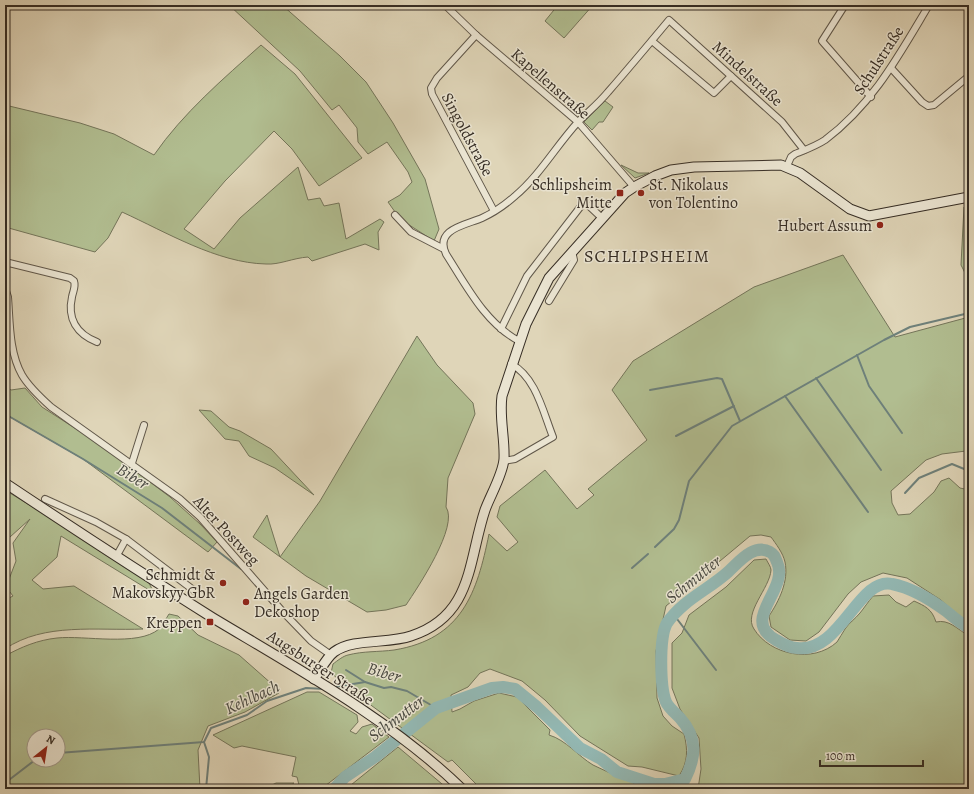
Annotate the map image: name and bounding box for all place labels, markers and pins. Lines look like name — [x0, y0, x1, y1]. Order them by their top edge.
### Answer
place label: Schlipsheim Mitte — [532, 174, 612, 214]
place label: St. Nikolaus von Tolentino — [648, 174, 738, 214]
marker: Schlipsheim Mitte — [615, 188, 625, 198]
marker: St. Nikolaus von Tolentino — [636, 188, 646, 198]
place label: Hubert Assum — [777, 215, 872, 237]
marker: Hubert Assum — [875, 220, 885, 230]
place label: Schmidt & Makovskyy GbR — [112, 564, 216, 604]
marker: Schmidt & Makovskyy GbR — [218, 578, 228, 588]
place label: Angels Garden Dekoshop — [253, 583, 349, 623]
marker: Angels Garden Dekoshop — [241, 597, 251, 607]
place label: Kreppen — [146, 612, 202, 634]
marker: Kreppen — [205, 617, 215, 627]

